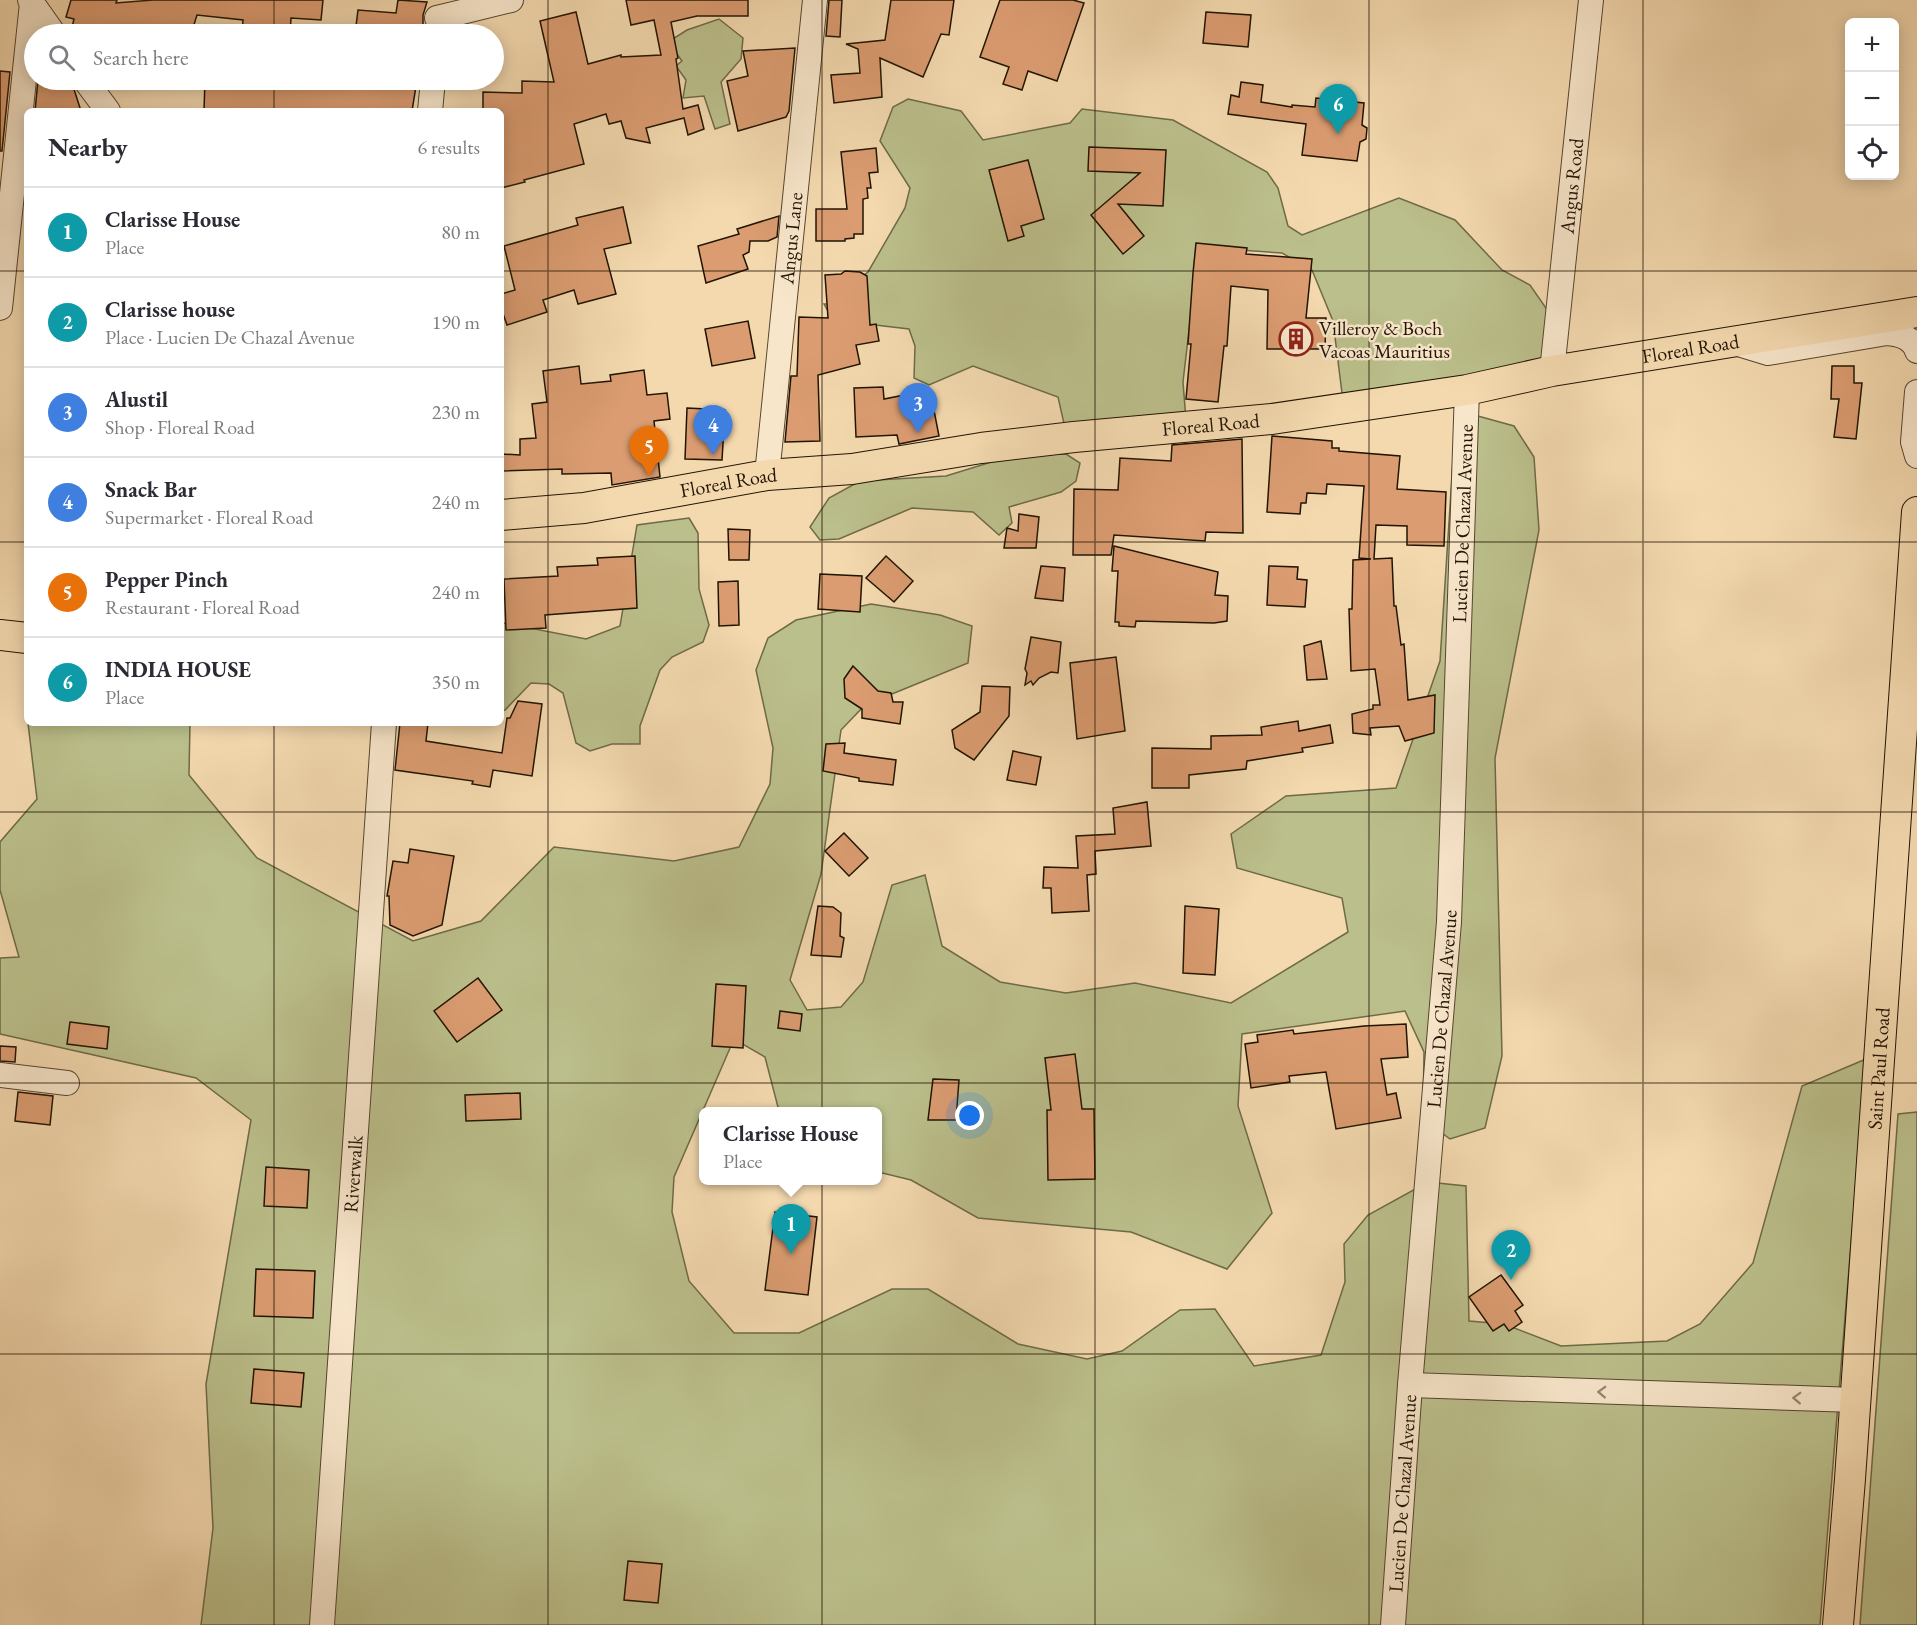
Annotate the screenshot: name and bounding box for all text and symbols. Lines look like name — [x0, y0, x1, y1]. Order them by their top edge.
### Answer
map controls — [1845, 18, 1899, 180]
button: + — [1845, 18, 1899, 72]
search box — [24, 24, 504, 90]
icon: search — [45, 41, 78, 74]
text: Search here — [93, 43, 188, 72]
button: − — [1845, 72, 1899, 126]
pin: 6 — [1318, 84, 1358, 134]
button: locate — [1845, 126, 1899, 180]
text: Nearby — [48, 130, 128, 164]
text: 6 results — [417, 134, 480, 160]
street label: Angus Road — [1553, 136, 1589, 236]
street label: Angus Lane — [773, 191, 809, 286]
text: Clarisse House — [105, 205, 240, 234]
text: 1 — [62, 219, 73, 245]
text: 80 m — [441, 219, 480, 245]
text: Place — [105, 234, 144, 260]
text: Clarisse house — [105, 295, 235, 324]
text: 2 — [62, 309, 73, 335]
text: 190 m — [432, 309, 480, 335]
place label: Villeroy & Boch Vacoas Mauritius — [1319, 315, 1450, 364]
building icon: Villeroy & Boch Vacoas Mauritius — [1278, 321, 1314, 357]
text: Place · Lucien De Chazal Avenue — [105, 324, 355, 350]
street label: Floreal Road — [1640, 328, 1742, 369]
pin: 3 — [898, 384, 938, 433]
text: Alustil — [105, 385, 168, 414]
text: 3 — [62, 399, 73, 425]
text: 230 m — [432, 399, 480, 425]
pin: 4 — [694, 406, 732, 455]
street label: Floreal Road — [1161, 407, 1262, 442]
text: Shop · Floreal Road — [105, 414, 255, 440]
street label: Lucien De Chazal Avenue — [1446, 424, 1479, 623]
pin: 5 — [630, 426, 668, 476]
street label: Floreal Road — [678, 461, 779, 503]
text: Snack Bar — [105, 475, 197, 504]
text: 4 — [62, 489, 73, 515]
text: 240 m — [432, 489, 480, 515]
text: Supermarket · Floreal Road — [105, 504, 313, 530]
text: Pepper Pinch — [105, 565, 228, 594]
text: 5 — [62, 579, 73, 605]
text: 240 m — [432, 579, 480, 605]
text: Restaurant · Floreal Road — [105, 594, 300, 620]
text: INDIA HOUSE — [105, 655, 251, 684]
text: 6 — [62, 669, 73, 695]
text: 350 m — [432, 669, 480, 695]
text: Place — [105, 684, 144, 710]
street label: Lucien De Chazal Avenue — [1420, 909, 1462, 1109]
street label: Saint Paul Road — [1861, 1006, 1896, 1130]
your location — [955, 1101, 984, 1130]
popup — [699, 1107, 882, 1185]
text: Clarisse House — [723, 1119, 858, 1148]
street label: Riverwalk — [337, 1134, 369, 1214]
text: Place — [723, 1148, 762, 1174]
pin: 1 — [772, 1204, 810, 1254]
pin: 2 — [1492, 1230, 1530, 1280]
one-way arrow — [1598, 1385, 1607, 1398]
one-way arrow — [1793, 1392, 1802, 1404]
street label: Lucien De Chazal Avenue — [1382, 1393, 1422, 1593]

